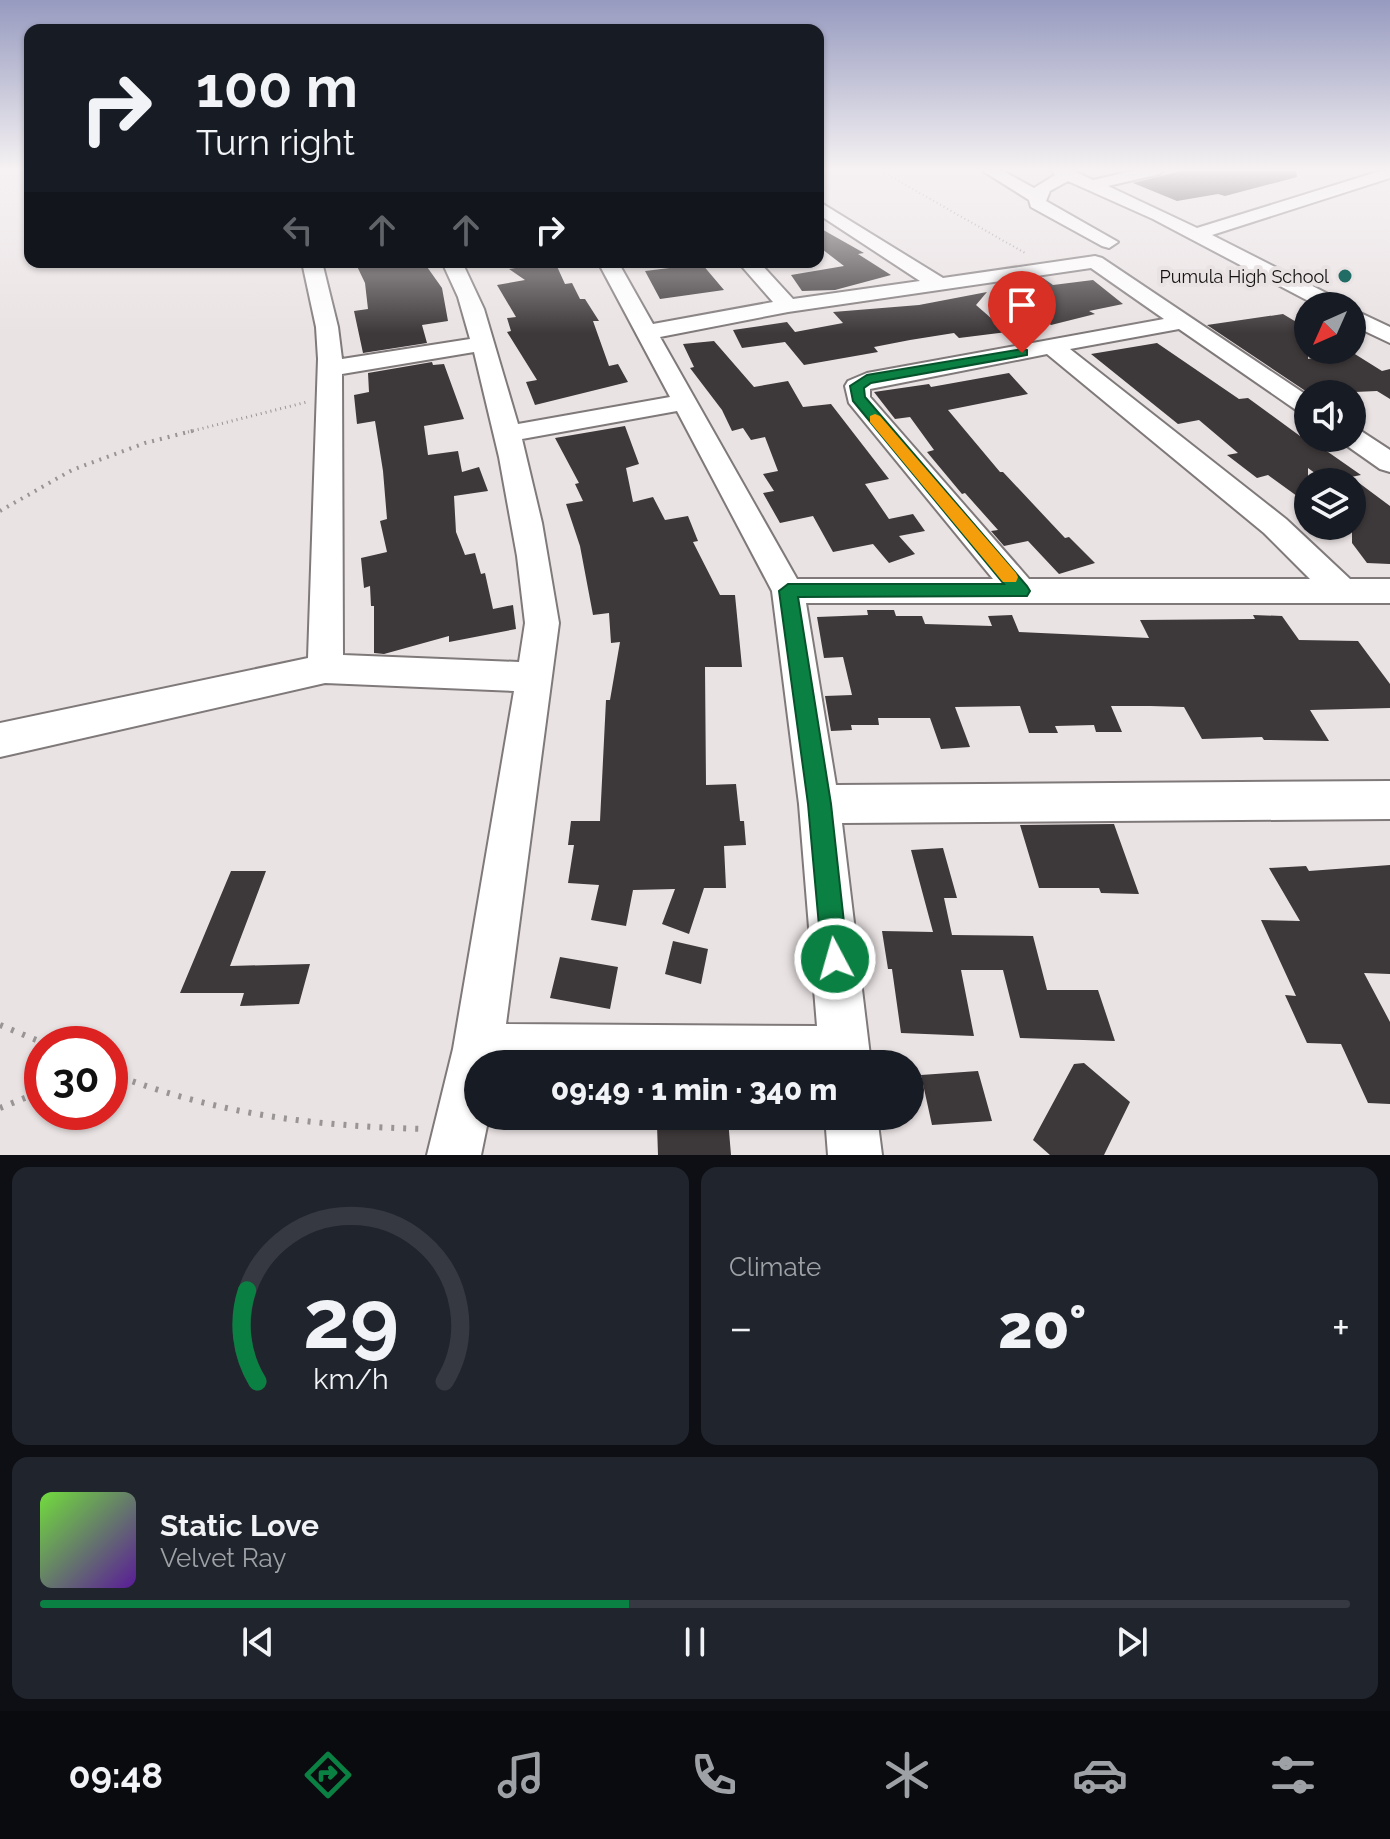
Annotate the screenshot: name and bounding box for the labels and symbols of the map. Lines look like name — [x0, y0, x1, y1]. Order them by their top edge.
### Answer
place label: Pumula High School — [1160, 266, 1329, 287]
marker: Pumula High School — [1336, 267, 1354, 285]
pin — [988, 271, 1056, 353]
north arrow — [1294, 292, 1366, 364]
position arrow — [793, 917, 877, 1001]
speed limit sign: 30 — [24, 1026, 128, 1130]

